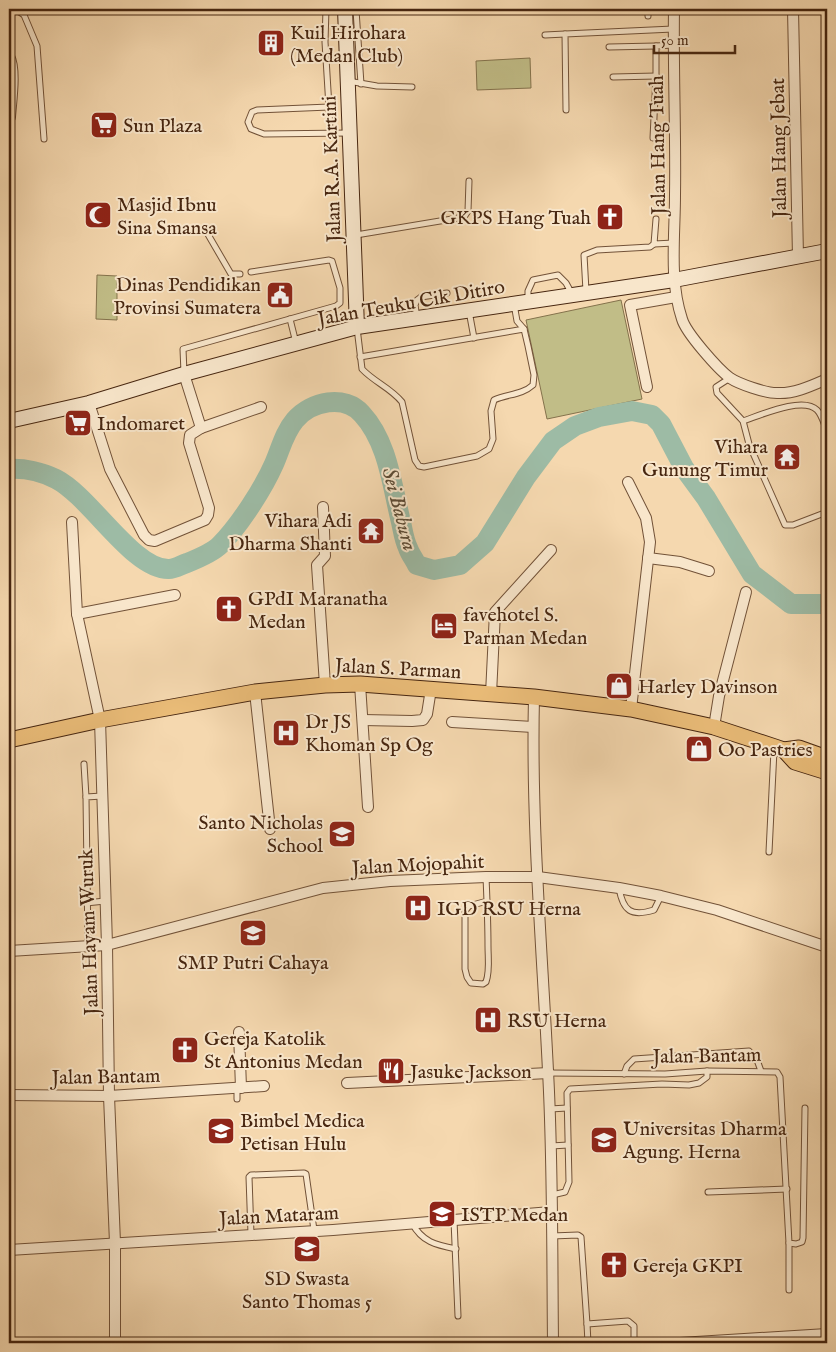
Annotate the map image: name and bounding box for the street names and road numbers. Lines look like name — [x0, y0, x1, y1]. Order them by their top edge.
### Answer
street label: Jalan Hang Tuah — [645, 75, 672, 217]
street label: Jalan Hang Jebat — [766, 78, 793, 220]
street label: Jalan R.A. Kartini — [317, 95, 348, 245]
street label: Jalan Teuku Cik Ditiro — [314, 275, 507, 333]
street label: Jalan S. Parman — [332, 654, 462, 685]
street label: Jalan Hayam Wuruk — [74, 848, 105, 1018]
street label: Jalan Mojopahit — [349, 850, 485, 882]
street label: Jalan Bantam — [650, 1043, 762, 1070]
street label: Jalan Bantam — [49, 1064, 161, 1091]
street label: Jalan Mataram — [217, 1201, 340, 1232]

